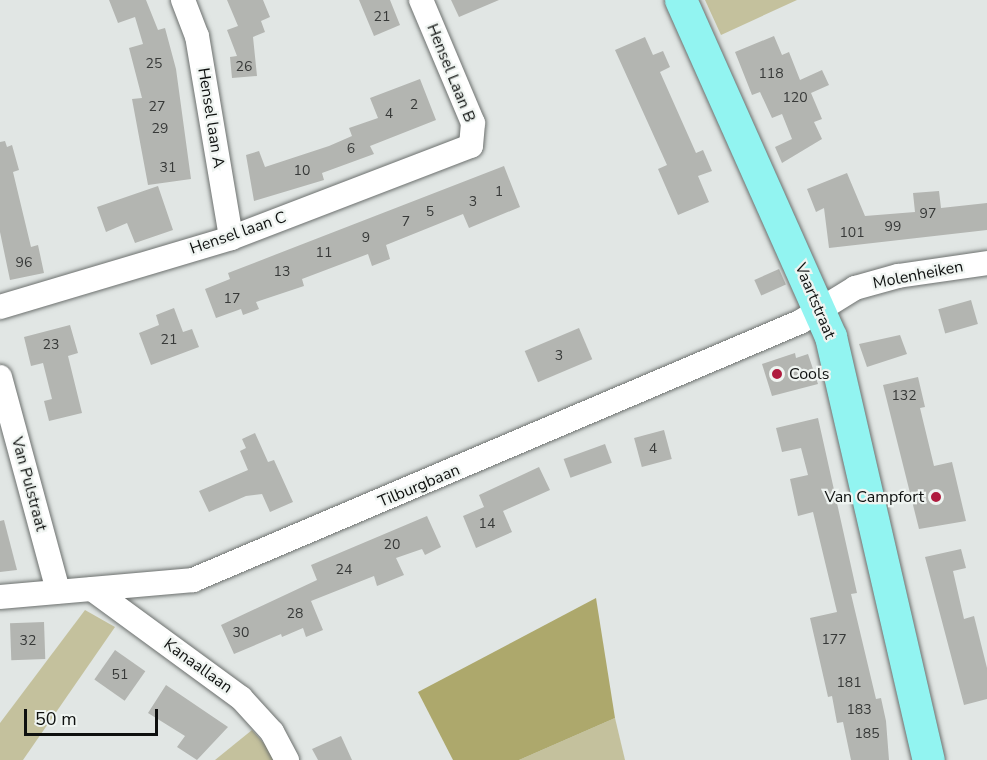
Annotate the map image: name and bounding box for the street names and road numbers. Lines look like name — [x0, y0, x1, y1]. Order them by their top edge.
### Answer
street label: Hensel Laan B — [423, 21, 479, 125]
street label: Hensel laan A — [194, 66, 228, 170]
street label: Hensel laan C — [187, 208, 289, 258]
street label: Molenheiken — [871, 257, 965, 293]
street label: Vaartstraat — [790, 260, 840, 342]
street label: Van Pulstraat — [7, 435, 51, 533]
street label: Tilburgbaan — [375, 460, 463, 512]
street label: Kanaallaan — [160, 635, 236, 697]

